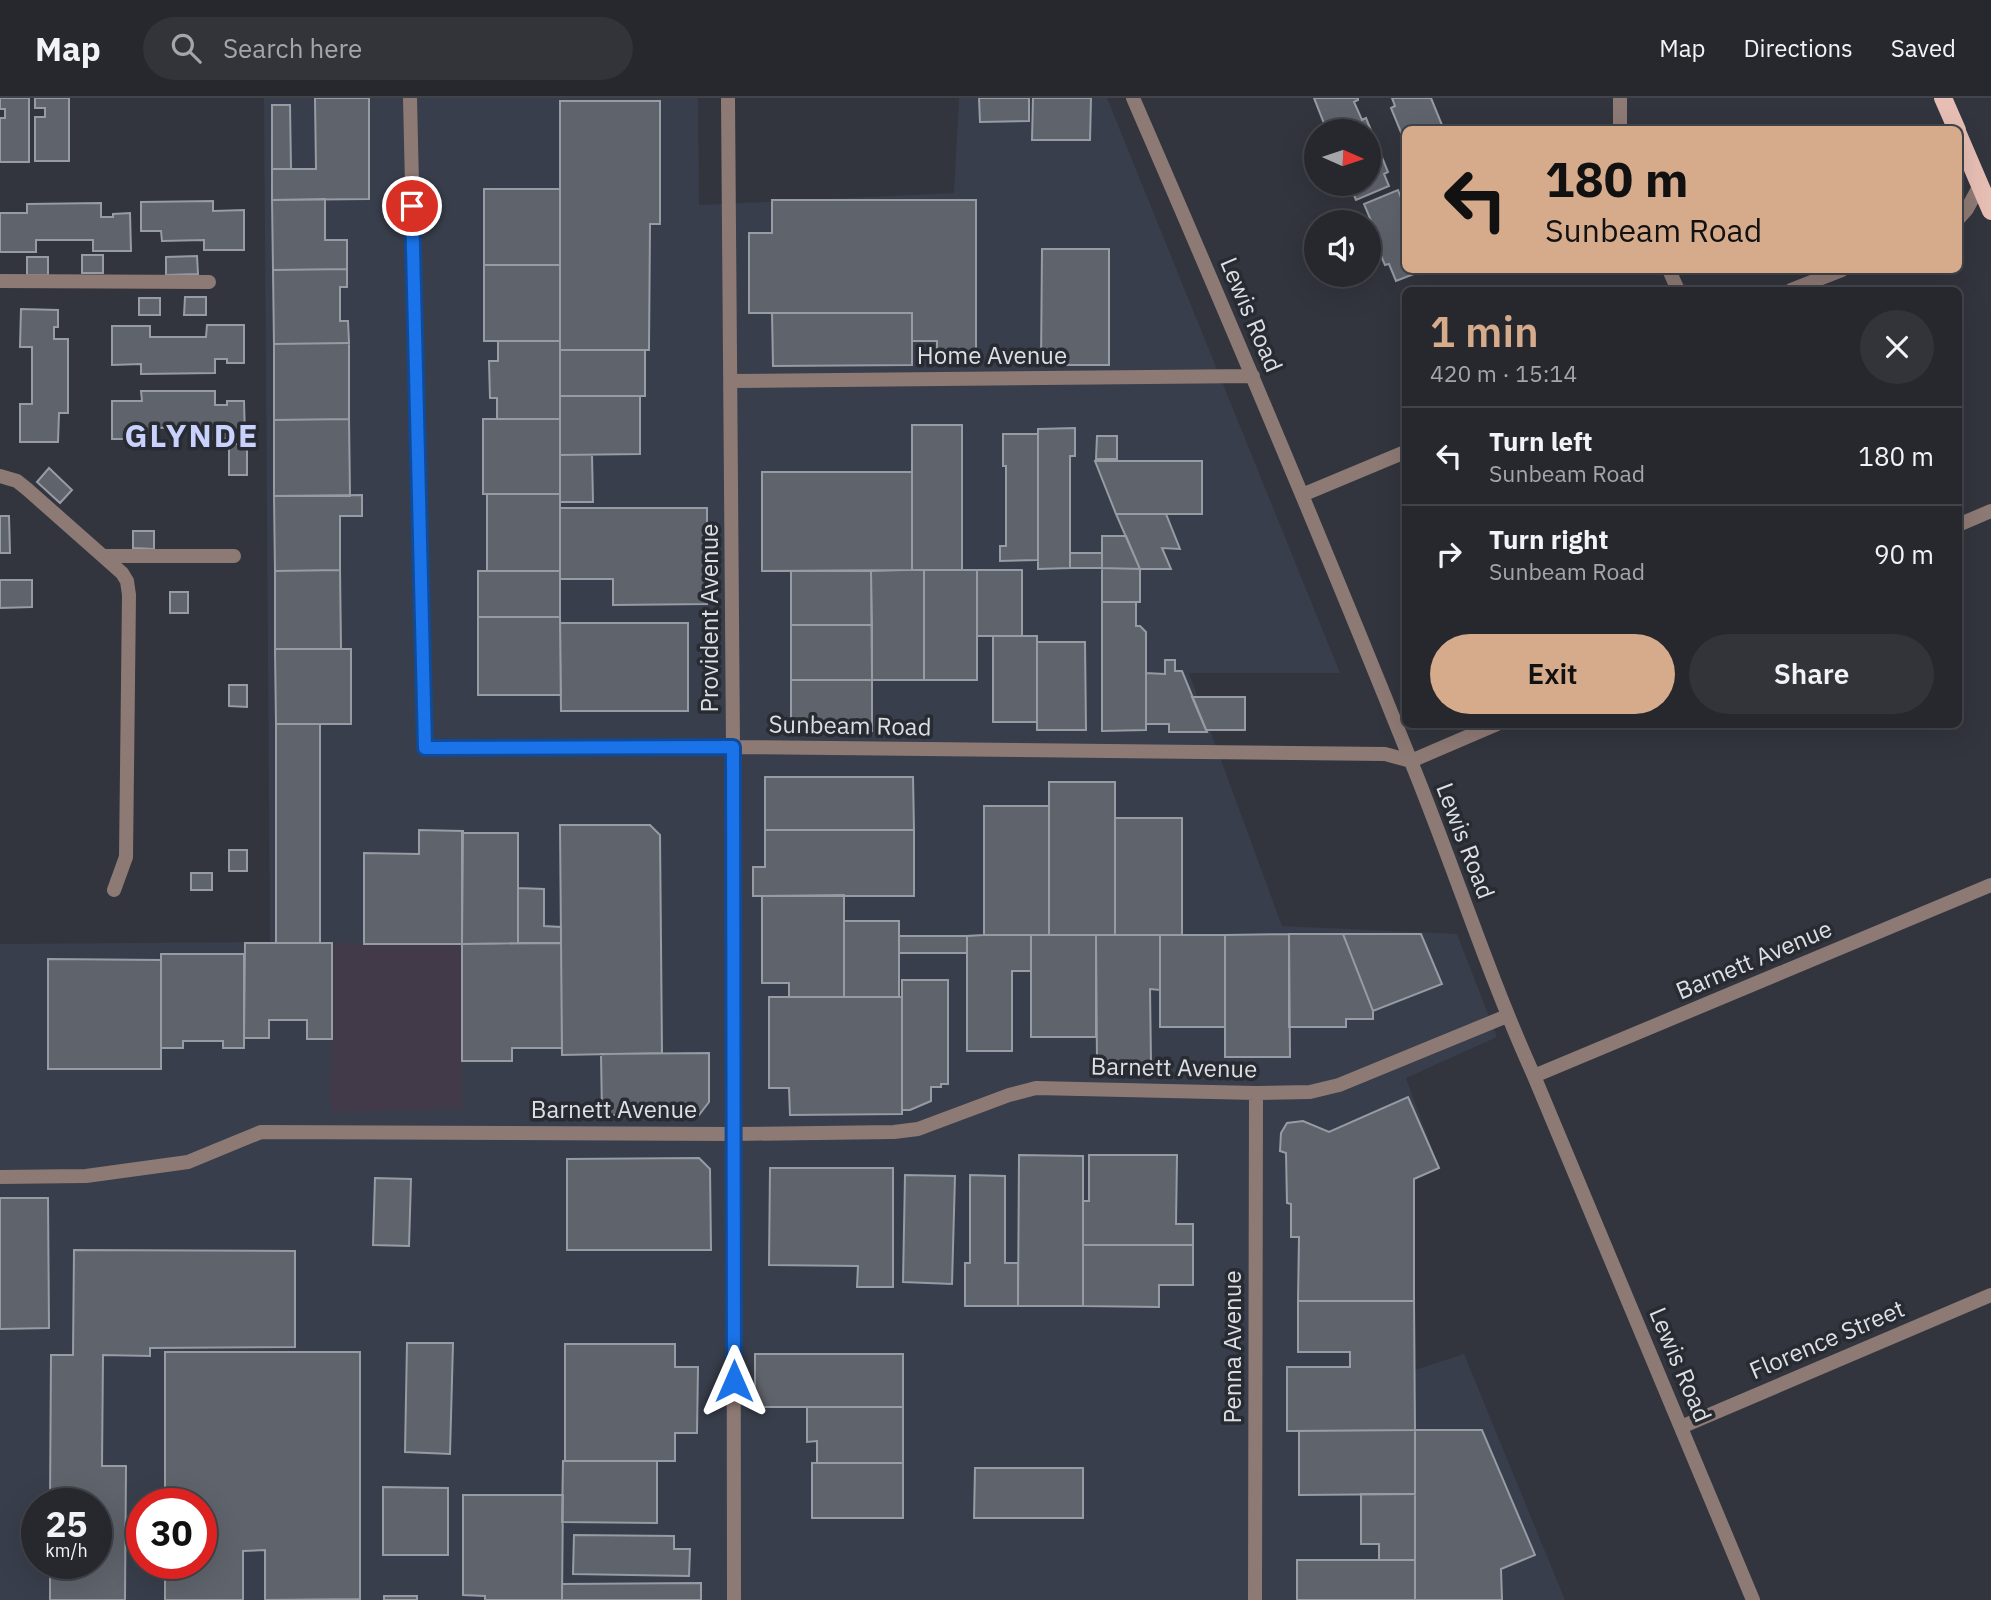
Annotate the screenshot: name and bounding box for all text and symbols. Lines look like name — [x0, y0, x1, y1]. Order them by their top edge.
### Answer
search box — [143, 17, 633, 80]
text: Map — [35, 27, 101, 70]
icon: search — [167, 29, 205, 67]
text: Search here — [223, 31, 362, 65]
text: Map — [1659, 32, 1705, 64]
text: Directions — [1743, 32, 1853, 64]
text: Saved — [1891, 32, 1956, 64]
north arrow — [1304, 119, 1381, 196]
map controls — [1304, 119, 1381, 287]
text: 180 m — [1545, 147, 1689, 210]
icon: left — [1430, 154, 1521, 245]
pin — [382, 176, 442, 236]
icon: arrive — [393, 187, 431, 225]
text: Sunbeam Road — [1545, 209, 1762, 251]
button: sound — [1304, 210, 1381, 287]
street label: Lewis Road — [1213, 252, 1290, 377]
text: 1 min — [1430, 304, 1539, 359]
button: close — [1860, 310, 1934, 384]
street label: Home Avenue — [917, 339, 1067, 371]
text: 420 m · 15:14 — [1430, 358, 1577, 388]
district label: GLYNDE — [125, 414, 259, 456]
text: Turn left — [1489, 424, 1592, 458]
icon: left — [1430, 437, 1468, 475]
text: 180 m — [1858, 439, 1934, 473]
text: Sunbeam Road — [1489, 458, 1645, 488]
text: Turn right — [1489, 522, 1608, 556]
street label: Provident Avenue — [693, 524, 725, 713]
icon: right — [1430, 535, 1468, 573]
text: 90 m — [1874, 537, 1934, 571]
text: Sunbeam Road — [1489, 556, 1645, 586]
button: Exit — [1430, 634, 1675, 714]
button: Share — [1689, 634, 1934, 714]
street label: Sunbeam Road — [768, 708, 932, 742]
street label: Lewis Road — [1429, 778, 1503, 903]
street label: Barnett Avenue — [1671, 912, 1837, 1006]
street label: Barnett Avenue — [1090, 1050, 1258, 1084]
street label: Barnett Avenue — [531, 1093, 697, 1125]
street label: Penna Avenue — [1216, 1270, 1248, 1424]
street label: Florence Street — [1744, 1292, 1909, 1386]
street label: Lewis Road — [1642, 1302, 1719, 1427]
position arrow — [697, 1344, 771, 1418]
speed limit sign: 30 — [126, 1488, 217, 1579]
text: 25 — [45, 1501, 88, 1547]
text: km/h — [45, 1539, 88, 1562]

